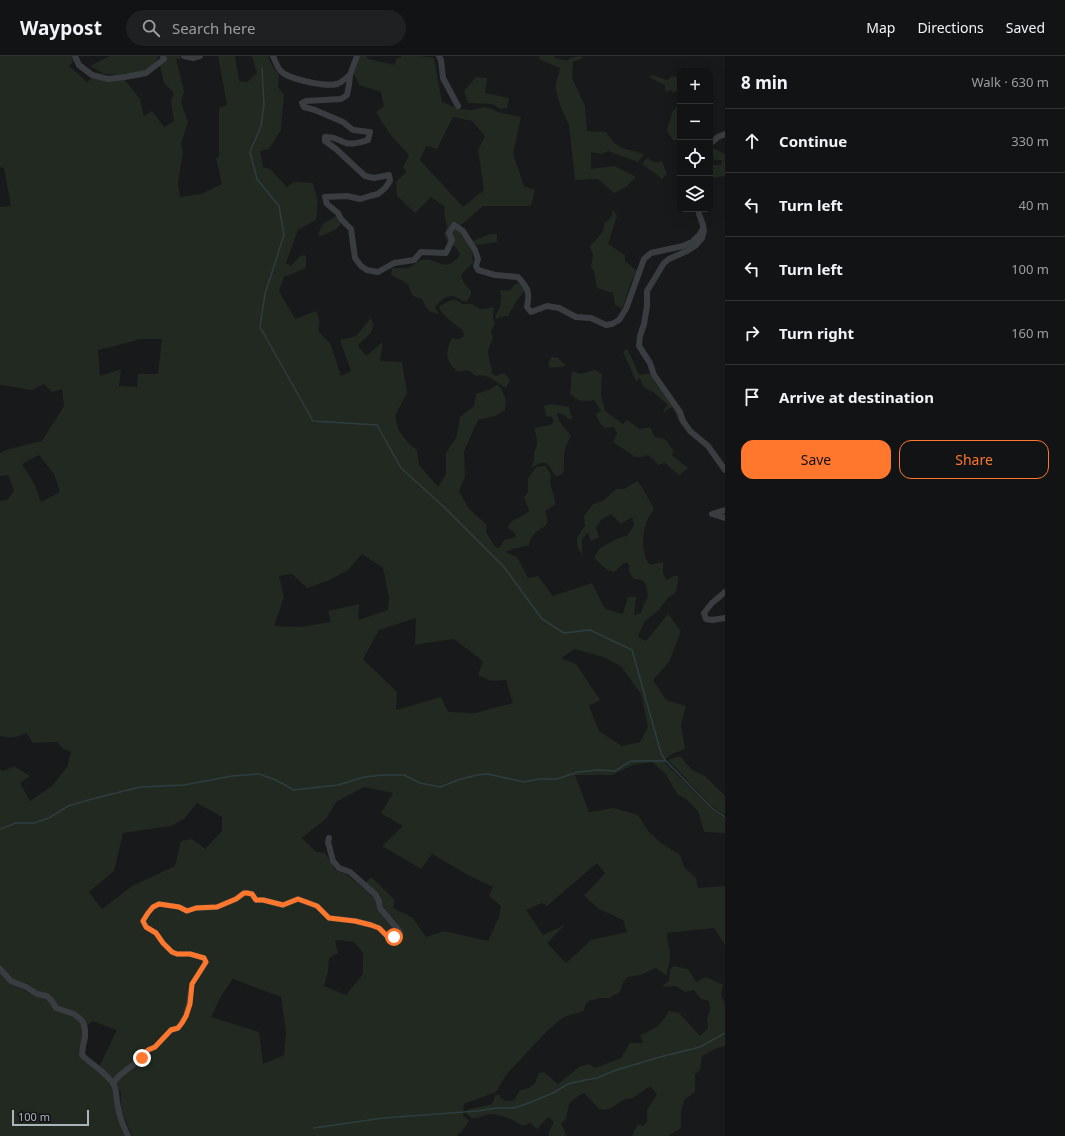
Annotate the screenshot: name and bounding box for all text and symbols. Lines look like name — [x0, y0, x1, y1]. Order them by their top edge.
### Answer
search box — [126, 10, 406, 46]
text: Waypost — [20, 15, 102, 41]
icon: search — [140, 17, 162, 39]
text: Search here — [172, 18, 255, 38]
text: Map — [866, 18, 895, 37]
text: Directions — [917, 18, 984, 37]
text: Saved — [1006, 18, 1045, 37]
map controls — [677, 68, 713, 212]
button: + — [677, 68, 713, 104]
text: 8 min — [741, 71, 788, 94]
text: Walk · 630 m — [971, 73, 1049, 91]
button: − — [677, 104, 713, 140]
icon: ahead — [741, 130, 763, 152]
text: Continue — [779, 131, 847, 151]
text: 330 m — [1011, 132, 1049, 150]
button: locate — [677, 140, 713, 176]
button: layers — [677, 176, 713, 212]
icon: left — [741, 194, 763, 216]
text: Turn left — [779, 195, 843, 215]
text: 40 m — [1019, 196, 1049, 214]
icon: left — [741, 258, 763, 280]
text: Turn left — [779, 259, 843, 279]
text: 100 m — [1011, 260, 1049, 278]
icon: right — [741, 322, 763, 344]
text: Turn right — [779, 323, 854, 343]
text: 160 m — [1011, 324, 1049, 342]
icon: arrive — [741, 386, 763, 408]
text: Arrive at destination — [779, 387, 934, 407]
button: Save — [741, 440, 891, 479]
button: Share — [899, 440, 1049, 479]
route start — [385, 928, 403, 946]
route end — [133, 1049, 151, 1067]
scale bar — [12, 1108, 89, 1127]
text: 100 m — [18, 1109, 50, 1124]

